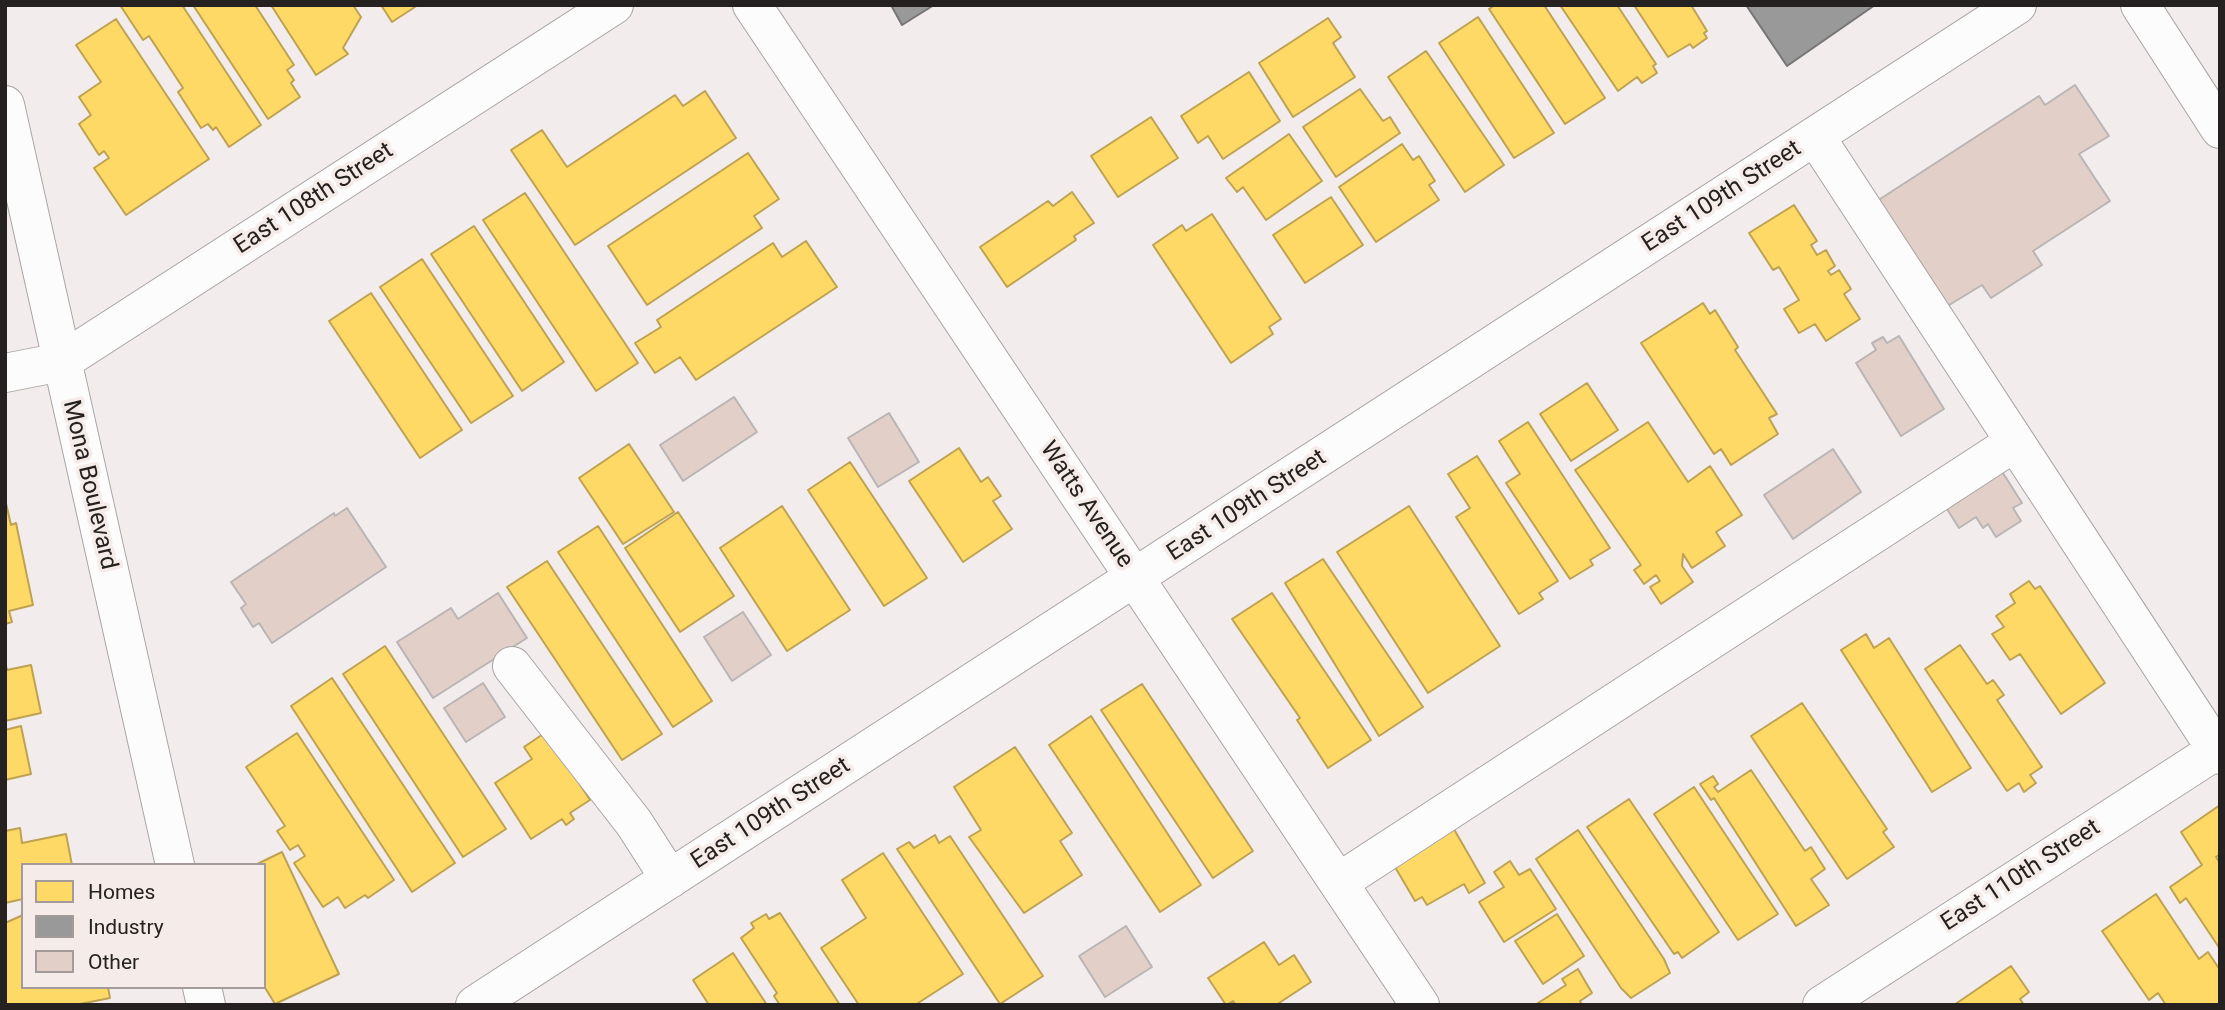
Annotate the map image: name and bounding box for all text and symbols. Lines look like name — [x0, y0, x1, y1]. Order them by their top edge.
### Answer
street label: East 109th Street — [1637, 135, 1807, 259]
street label: East 108th Street — [229, 137, 399, 261]
street label: Mona Boulevard — [55, 397, 123, 573]
street label: Watts Avenue — [1033, 436, 1139, 574]
street label: East 109th Street — [1162, 444, 1332, 568]
street label: East 109th Street — [686, 752, 856, 876]
street label: East 110th Street — [1936, 814, 2106, 938]
legend — [21, 863, 266, 989]
text: Homes — [88, 880, 155, 904]
text: Industry — [88, 915, 164, 939]
text: Other — [88, 950, 139, 974]

